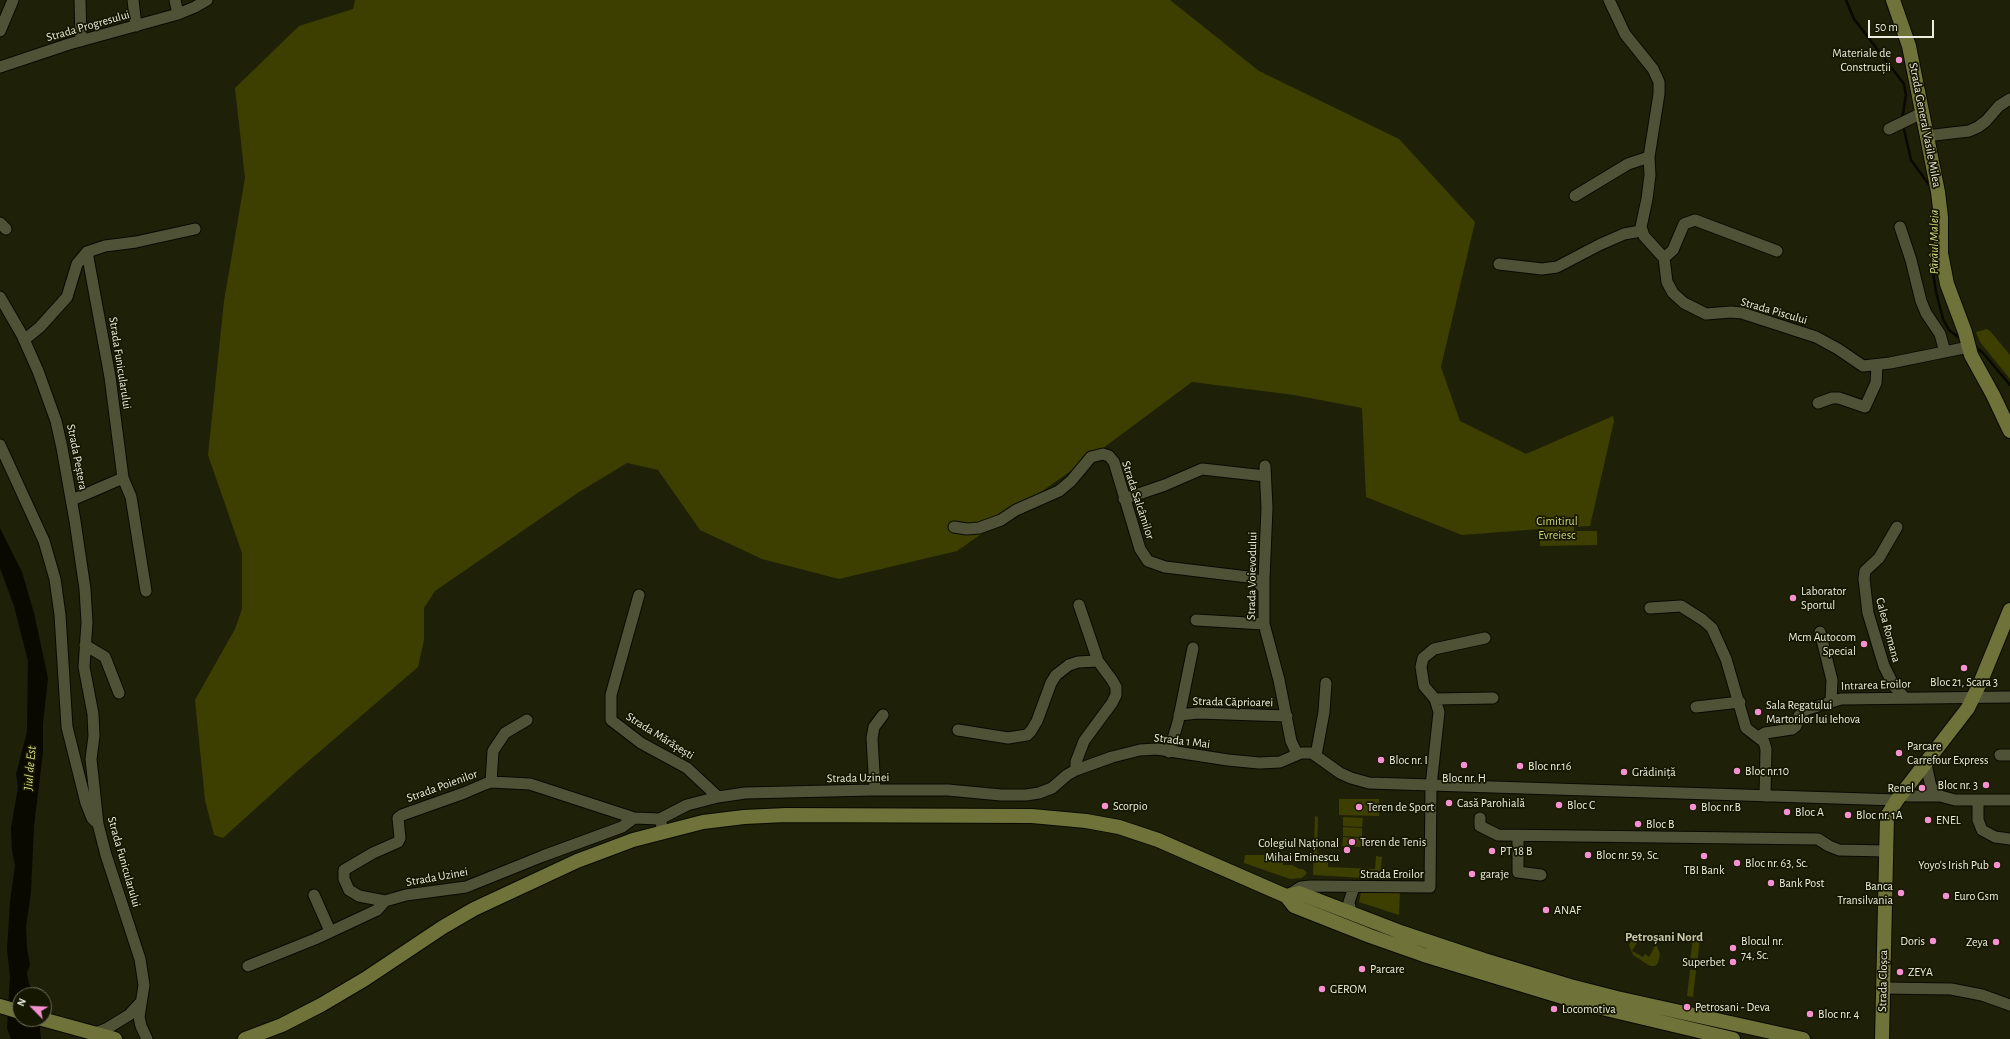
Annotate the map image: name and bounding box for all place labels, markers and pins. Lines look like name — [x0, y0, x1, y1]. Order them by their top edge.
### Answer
place label: Materiale de Construcții — [1832, 46, 1891, 74]
marker: Materiale de Construcții — [1894, 55, 1904, 65]
place label: Laborator Sportul — [1801, 584, 1846, 612]
marker: Laborator Sportul — [1788, 593, 1798, 603]
place label: Mcm Autocom Special — [1788, 630, 1856, 658]
marker: Mcm Autocom Special — [1859, 639, 1869, 649]
marker: Bloc 21, Scara 3 — [1959, 663, 1969, 673]
place label: Bloc 21, Scara 3 — [1930, 675, 1998, 689]
place label: Sala Regatului Martorilor lui Iehova — [1766, 698, 1860, 726]
marker: Sala Regatului Martorilor lui Iehova — [1753, 707, 1763, 717]
place label: Parcare Carrefour Express — [1907, 739, 1988, 767]
marker: Parcare Carrefour Express — [1894, 748, 1904, 758]
place label: Bloc nr. I — [1389, 753, 1428, 767]
marker: Bloc nr. I — [1376, 755, 1386, 765]
place label: Bloc nr.16 — [1528, 759, 1571, 773]
marker: Bloc nr. H — [1459, 760, 1469, 770]
marker: Bloc nr.16 — [1515, 761, 1525, 771]
place label: Bloc nr.10 — [1745, 764, 1789, 778]
place label: Grădiniță — [1632, 765, 1676, 779]
marker: Bloc nr.10 — [1732, 766, 1742, 776]
marker: Grădiniță — [1619, 767, 1629, 777]
place label: Bloc nr. H — [1442, 771, 1486, 785]
place label: Bloc nr. 3 — [1937, 778, 1978, 792]
marker: Bloc nr. 3 — [1981, 780, 1991, 790]
place label: Renel — [1888, 781, 1914, 795]
marker: Renel — [1917, 783, 1927, 793]
place label: Casă Parohială — [1457, 796, 1525, 810]
marker: Casă Parohială — [1444, 798, 1454, 808]
place label: Bloc C — [1567, 798, 1595, 812]
place label: Scorpio — [1113, 799, 1148, 813]
place label: Teren de Sport — [1367, 800, 1434, 814]
marker: Bloc C — [1554, 800, 1564, 810]
place label: Bloc nr.B — [1701, 800, 1741, 814]
marker: Scorpio — [1100, 801, 1110, 811]
marker: Teren de Sport — [1354, 802, 1364, 812]
marker: Bloc nr.B — [1688, 802, 1698, 812]
place label: Bloc A — [1795, 805, 1824, 819]
marker: Bloc A — [1782, 807, 1792, 817]
place label: Bloc nr. 1A — [1856, 808, 1903, 822]
marker: Bloc nr. 1A — [1843, 810, 1853, 820]
place label: ENEL — [1936, 813, 1961, 827]
marker: ENEL — [1923, 815, 1933, 825]
place label: Bloc B — [1646, 817, 1674, 831]
marker: Bloc B — [1633, 819, 1643, 829]
place label: Teren de Tenis — [1360, 835, 1426, 849]
place label: Colegiul Național Mihai Eminescu — [1258, 836, 1339, 864]
marker: Teren de Tenis — [1347, 837, 1357, 847]
place label: PT 18 B — [1500, 844, 1532, 858]
marker: Colegiul Național Mihai Eminescu — [1342, 845, 1352, 855]
marker: PT 18 B — [1487, 846, 1497, 856]
place label: Bloc nr. 59, Sc. — [1596, 848, 1659, 862]
marker: Bloc nr. 59, Sc. — [1583, 850, 1593, 860]
marker: TBI Bank — [1699, 851, 1709, 861]
place label: Bloc nr. 63, Sc. — [1745, 856, 1808, 870]
marker: Bloc nr. 63, Sc. — [1732, 858, 1742, 868]
place label: Yoyo's Irish Pub — [1918, 858, 1989, 872]
marker: Yoyo's Irish Pub — [1992, 860, 2002, 870]
place label: TBI Bank — [1683, 863, 1725, 877]
place label: garaje — [1480, 867, 1509, 881]
marker: garaje — [1467, 869, 1477, 879]
place label: Bank Post — [1779, 876, 1824, 890]
marker: Bank Post — [1766, 878, 1776, 888]
place label: Banca Transilvania — [1837, 879, 1893, 907]
marker: Banca Transilvania — [1896, 888, 1906, 898]
place label: Euro Gsm — [1954, 889, 1999, 903]
marker: Euro Gsm — [1941, 891, 1951, 901]
place label: ANAF — [1554, 903, 1581, 917]
marker: ANAF — [1541, 905, 1551, 915]
place label: Blocul nr. 74, Sc. — [1741, 934, 1784, 962]
place label: Doris — [1900, 934, 1925, 948]
place label: Zeya — [1966, 935, 1988, 949]
marker: Doris — [1928, 936, 1938, 946]
marker: Zeya — [1991, 937, 2001, 947]
marker: Blocul nr. 74, Sc. — [1728, 943, 1738, 953]
place label: Superbet — [1682, 955, 1725, 969]
marker: Superbet — [1728, 957, 1738, 967]
place label: Parcare — [1370, 962, 1405, 976]
marker: Parcare — [1357, 964, 1367, 974]
place label: ZEYA — [1908, 965, 1933, 979]
marker: ZEYA — [1895, 967, 1905, 977]
place label: GEROM — [1330, 982, 1367, 996]
marker: GEROM — [1317, 984, 1327, 994]
place label: Petrosani - Deva — [1695, 1000, 1770, 1014]
place label: Locomotiva — [1562, 1002, 1616, 1016]
marker: Petrosani - Deva — [1682, 1002, 1692, 1012]
marker: Locomotiva — [1549, 1004, 1559, 1014]
place label: Bloc nr. 4 — [1818, 1007, 1859, 1021]
marker: Bloc nr. 4 — [1805, 1009, 1815, 1019]

